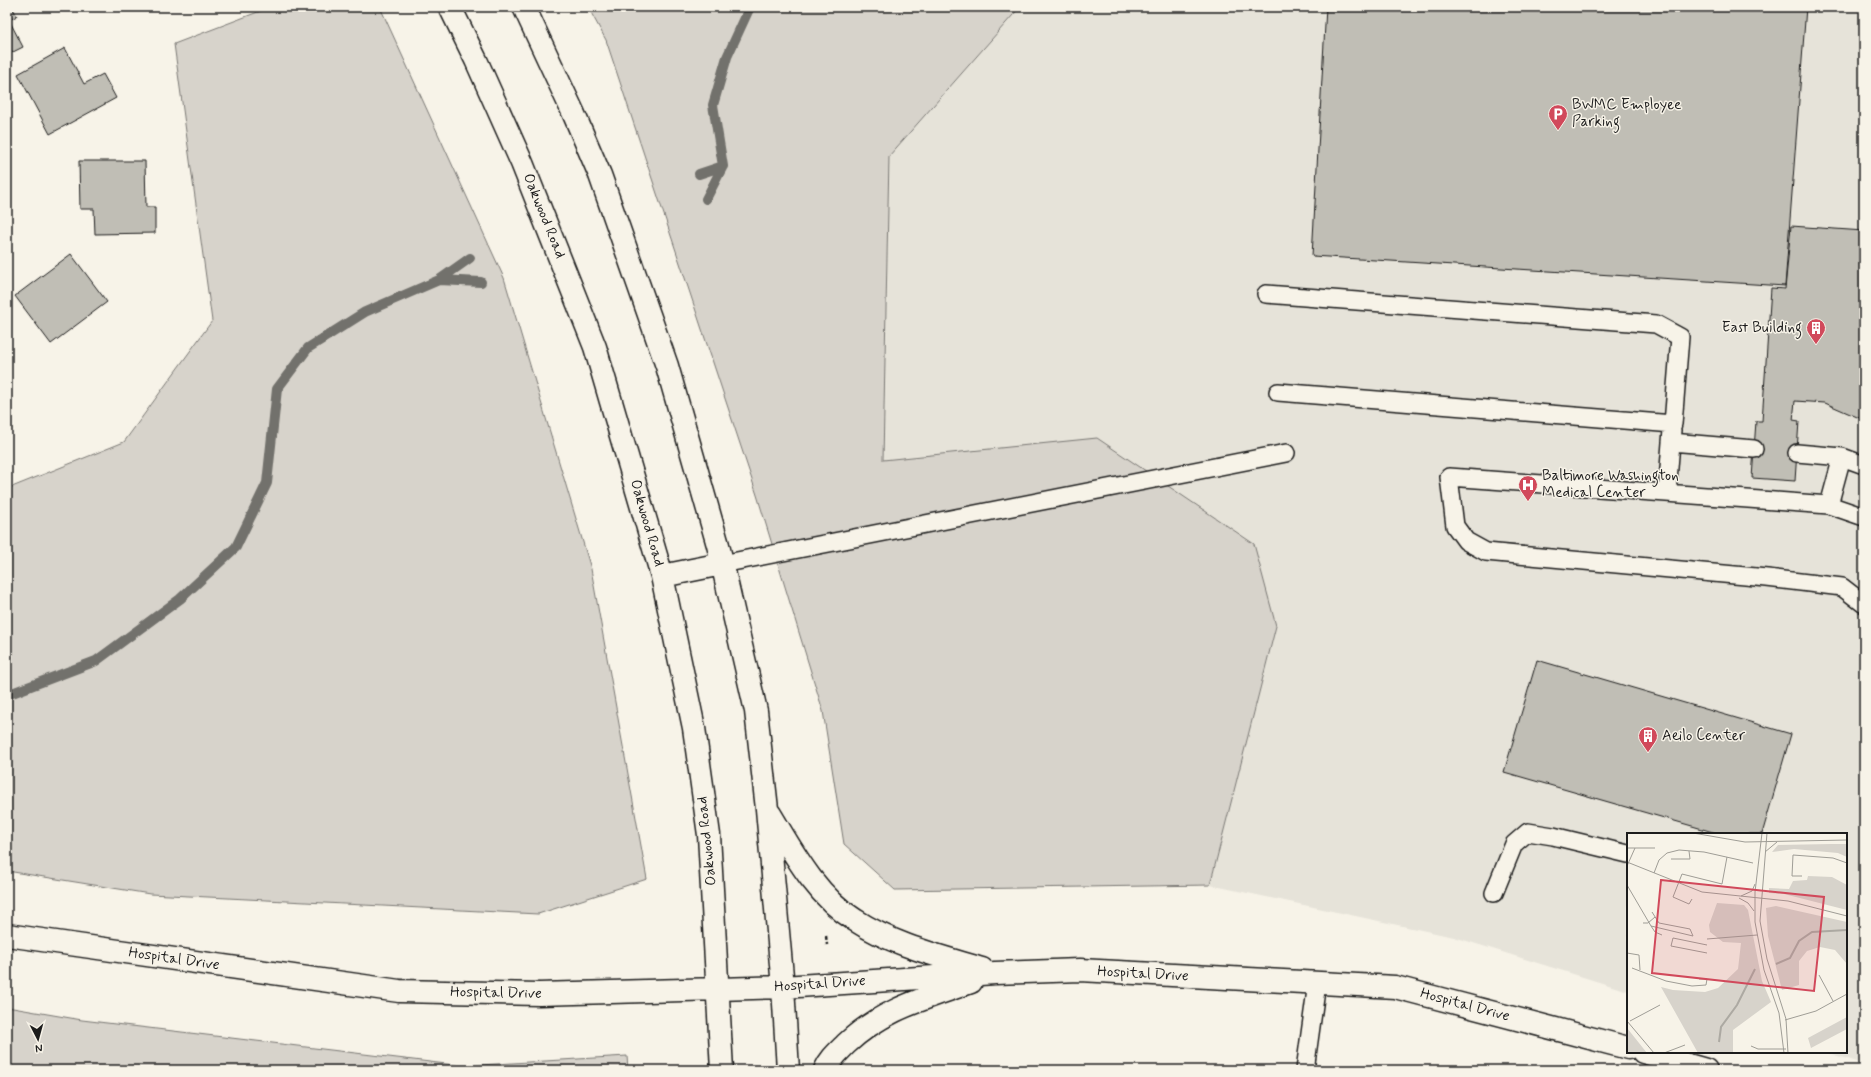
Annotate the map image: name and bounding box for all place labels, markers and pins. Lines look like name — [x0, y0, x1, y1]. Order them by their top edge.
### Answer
place label: BWMC Employee Parking — [1572, 95, 1681, 133]
parking icon: BWMC Employee Parking — [1547, 103, 1569, 131]
building icon: East Building — [1805, 317, 1827, 345]
place label: East Building — [1722, 318, 1802, 339]
place label: Baltimore Washington Medical Center — [1542, 466, 1679, 503]
hospital icon: Baltimore Washington Medical Center — [1517, 474, 1539, 502]
building icon: Aeilo Center — [1637, 725, 1659, 753]
place label: Aeilo Center — [1662, 726, 1746, 746]

